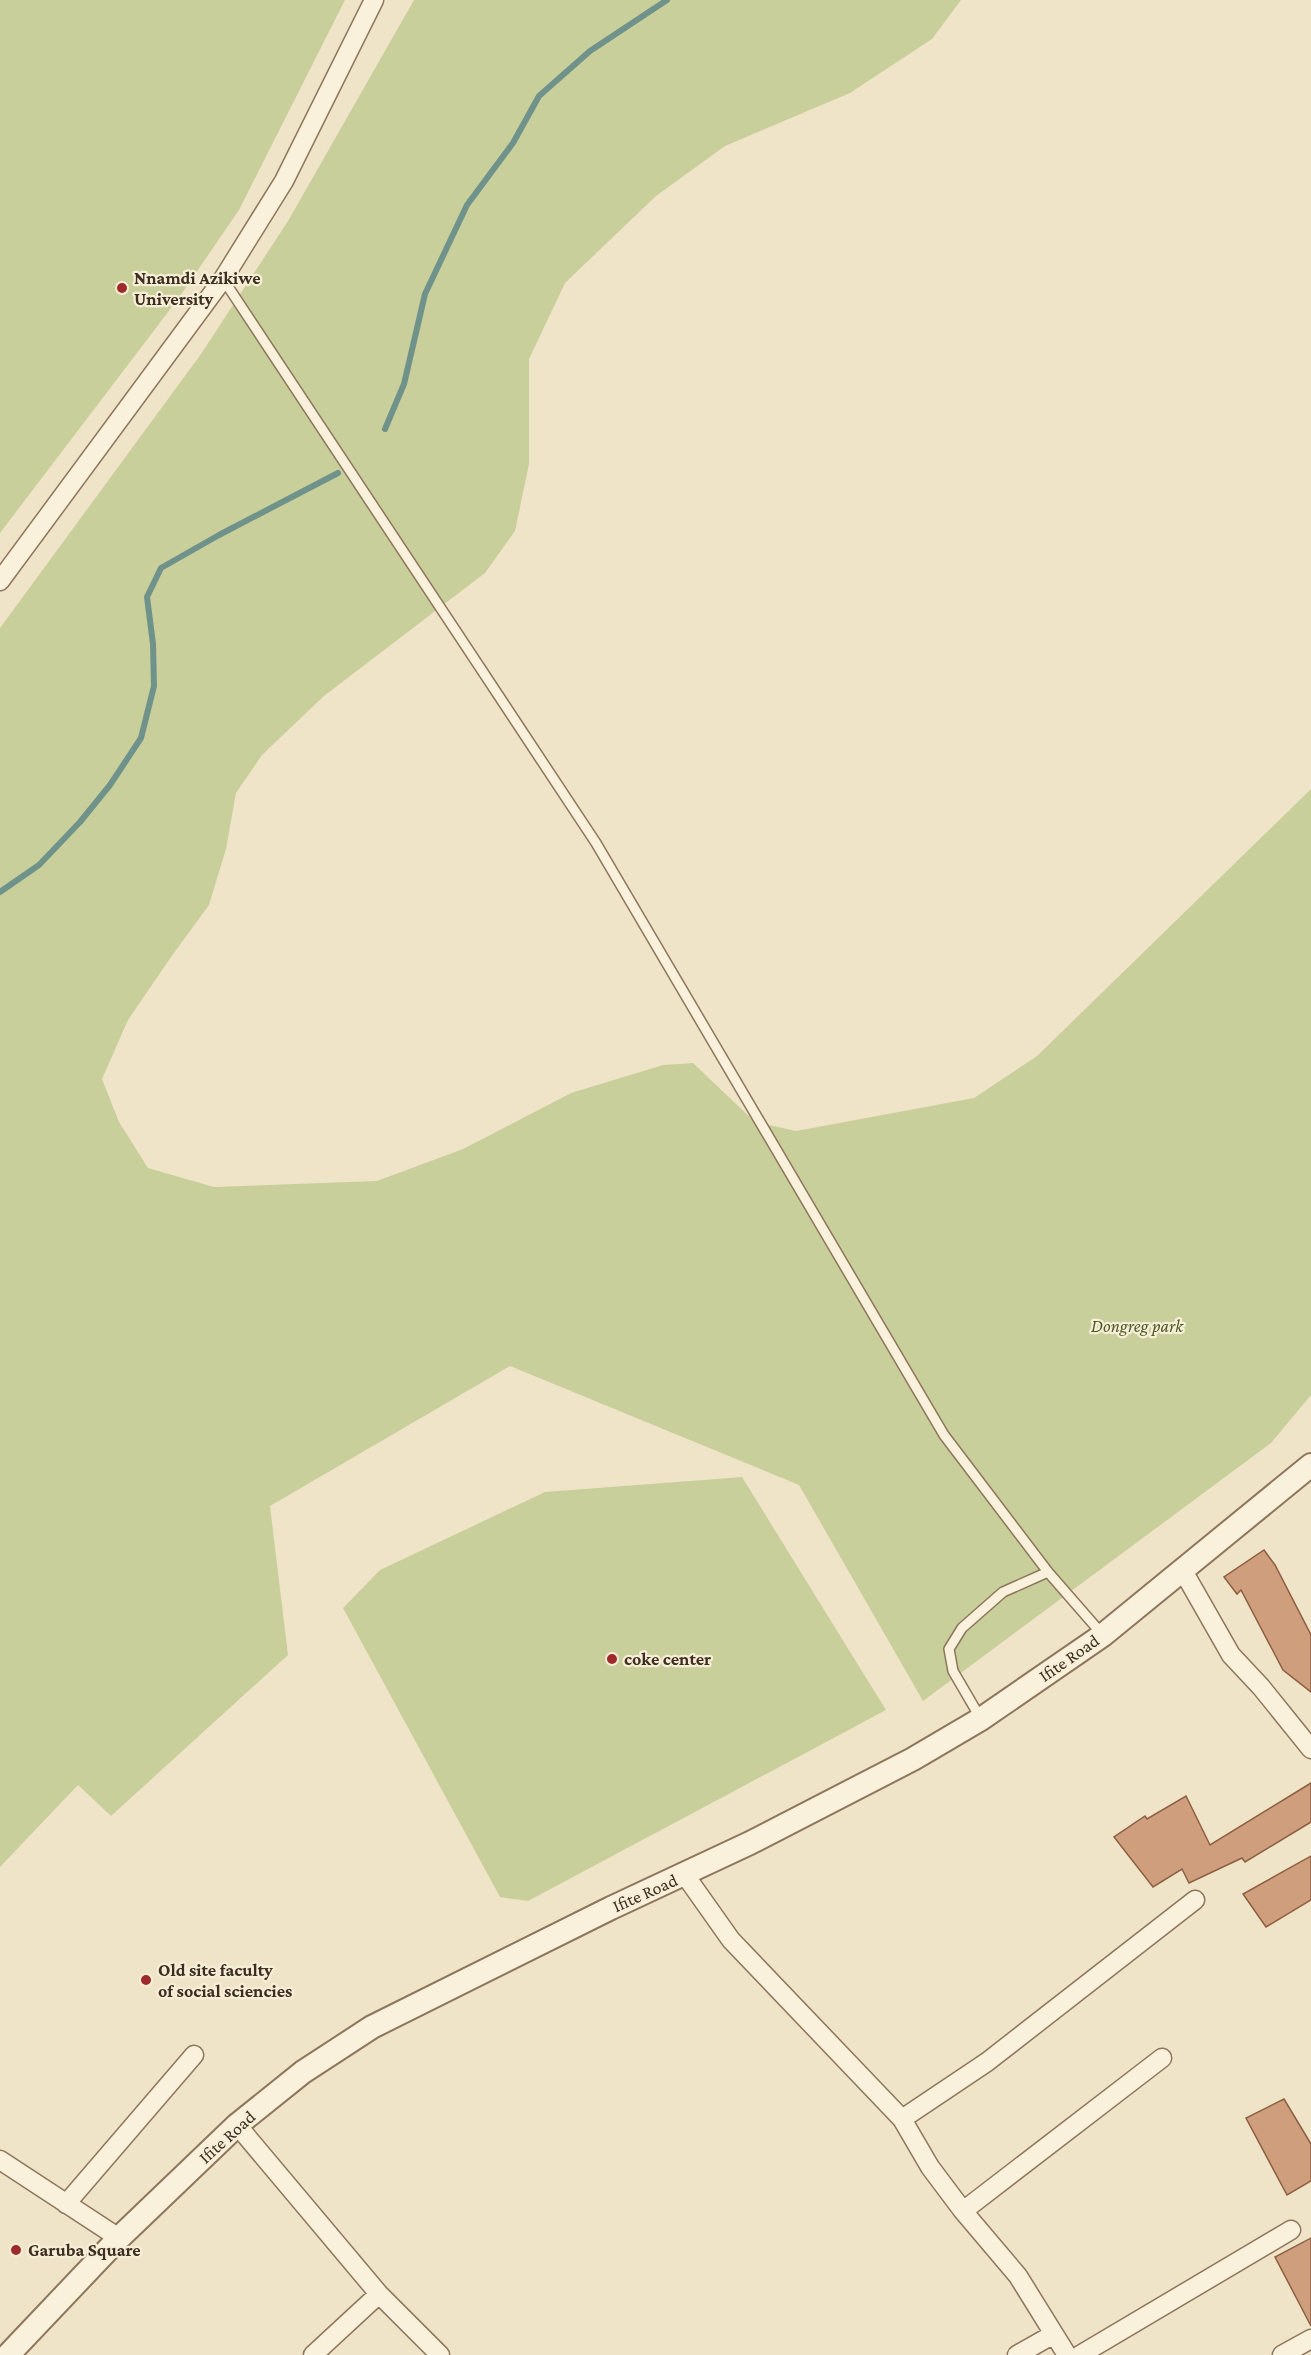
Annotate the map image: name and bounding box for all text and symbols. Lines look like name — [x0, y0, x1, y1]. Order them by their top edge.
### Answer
place label: Nnamdi Azikiwe University — [134, 268, 261, 309]
marker: Nnamdi Azikiwe University — [115, 281, 129, 295]
park label: Dongreg park — [1091, 1316, 1184, 1336]
street label: Ifite Road — [1035, 1630, 1103, 1686]
place label: coke center — [624, 1649, 711, 1669]
marker: coke center — [605, 1652, 619, 1666]
street label: Ifite Road — [610, 1870, 681, 1916]
place label: Old site faculty of social sciencies — [158, 1960, 292, 2001]
marker: Old site faculty of social sciencies — [139, 1973, 153, 1987]
street label: Ifite Road — [195, 2106, 260, 2167]
place label: Garuba Square — [28, 2240, 141, 2260]
marker: Garuba Square — [9, 2243, 23, 2257]

